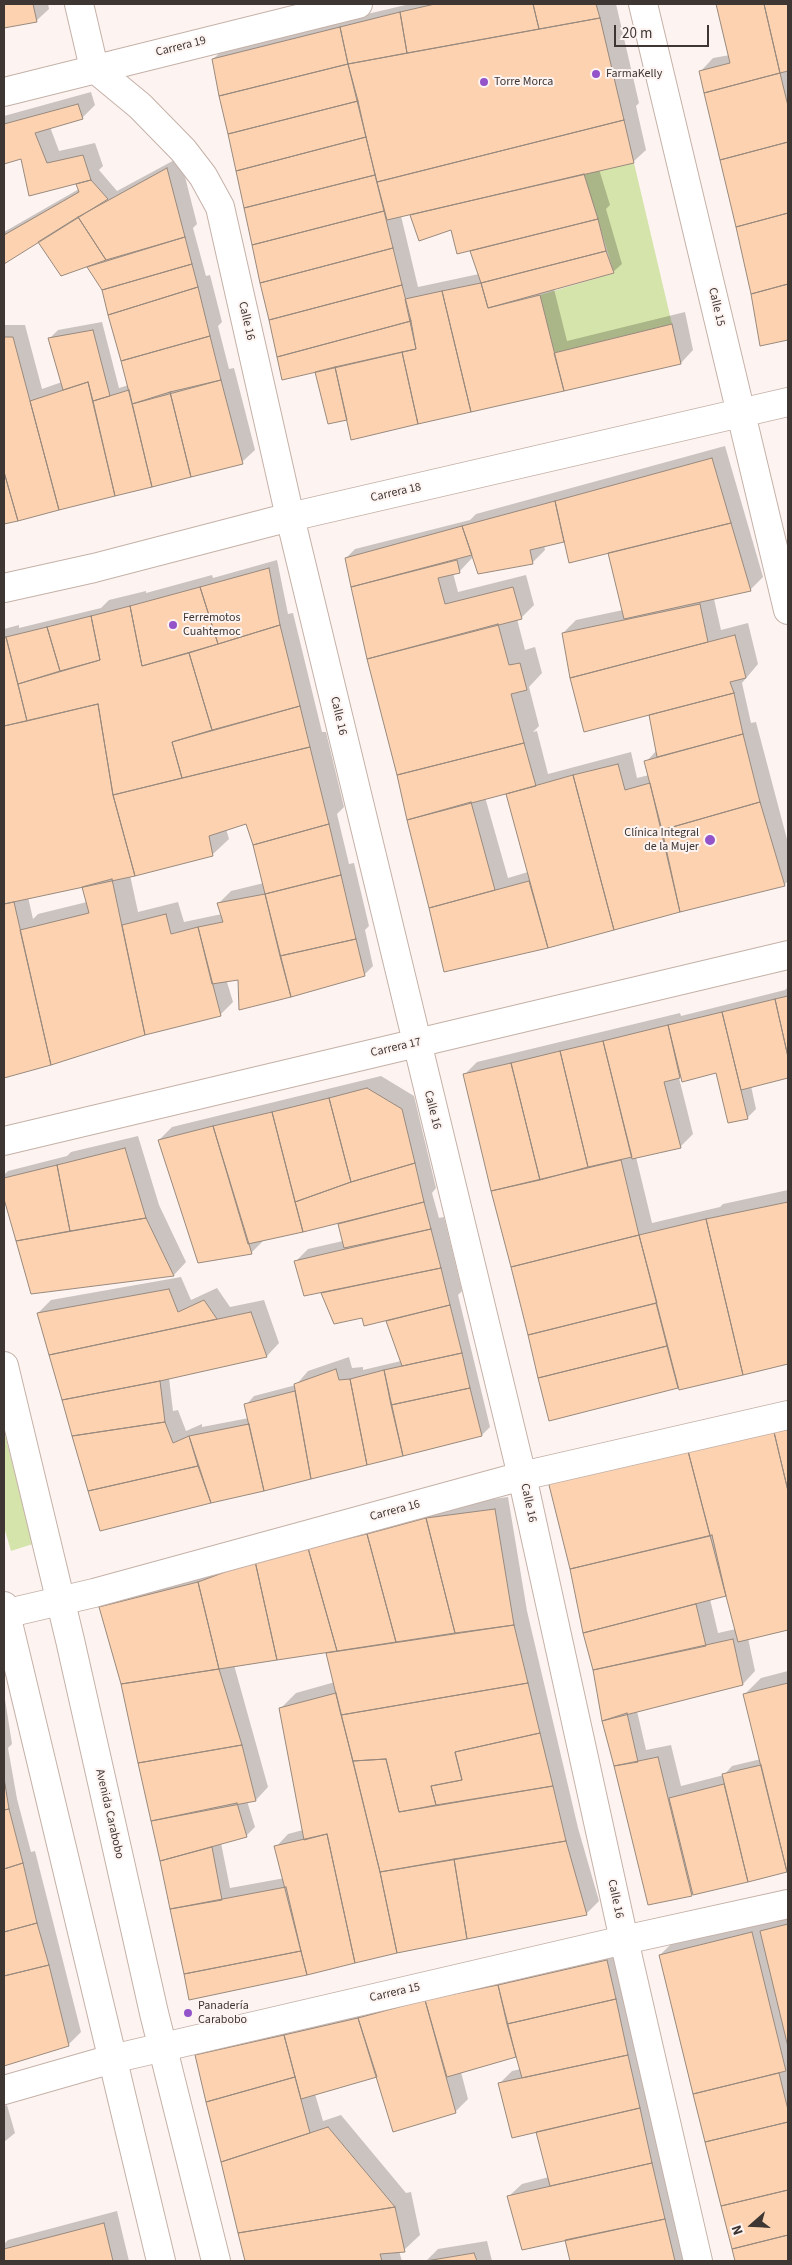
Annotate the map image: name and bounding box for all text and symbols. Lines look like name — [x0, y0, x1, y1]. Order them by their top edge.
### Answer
scale bar — [617, 15, 712, 47]
text: 20 m — [622, 23, 652, 44]
street label: Carrera 19 — [154, 34, 208, 60]
place label: FarmaKelly — [606, 67, 662, 81]
marker: FarmaKelly — [590, 68, 602, 80]
place label: Torre Morca — [494, 75, 553, 89]
marker: Torre Morca — [478, 76, 490, 88]
street label: Calle 15 — [705, 286, 727, 328]
street label: Calle 16 — [235, 300, 257, 342]
street label: Carrera 18 — [369, 480, 423, 506]
place label: Ferremotos Cuahtemoc — [183, 611, 241, 639]
marker: Ferremotos Cuahtemoc — [167, 619, 179, 631]
street label: Calle 16 — [327, 695, 349, 737]
place label: Clínica Integral de la Mujer — [624, 826, 699, 854]
marker: Clínica Integral de la Mujer — [703, 833, 717, 847]
street label: Carrera 17 — [369, 1035, 423, 1061]
street label: Calle 16 — [420, 1089, 444, 1131]
street label: Calle 16 — [517, 1482, 539, 1524]
street label: Carrera 16 — [368, 1497, 422, 1525]
street label: Avenida Carabobo — [92, 1768, 126, 1860]
street label: Calle 16 — [604, 1878, 626, 1920]
street label: Carrera 15 — [368, 1980, 422, 2006]
place label: Panadería Carabobo — [198, 1999, 249, 2027]
marker: Panadería Carabobo — [182, 2007, 194, 2019]
north arrow — [727, 2200, 777, 2250]
text: N — [727, 2222, 749, 2238]

